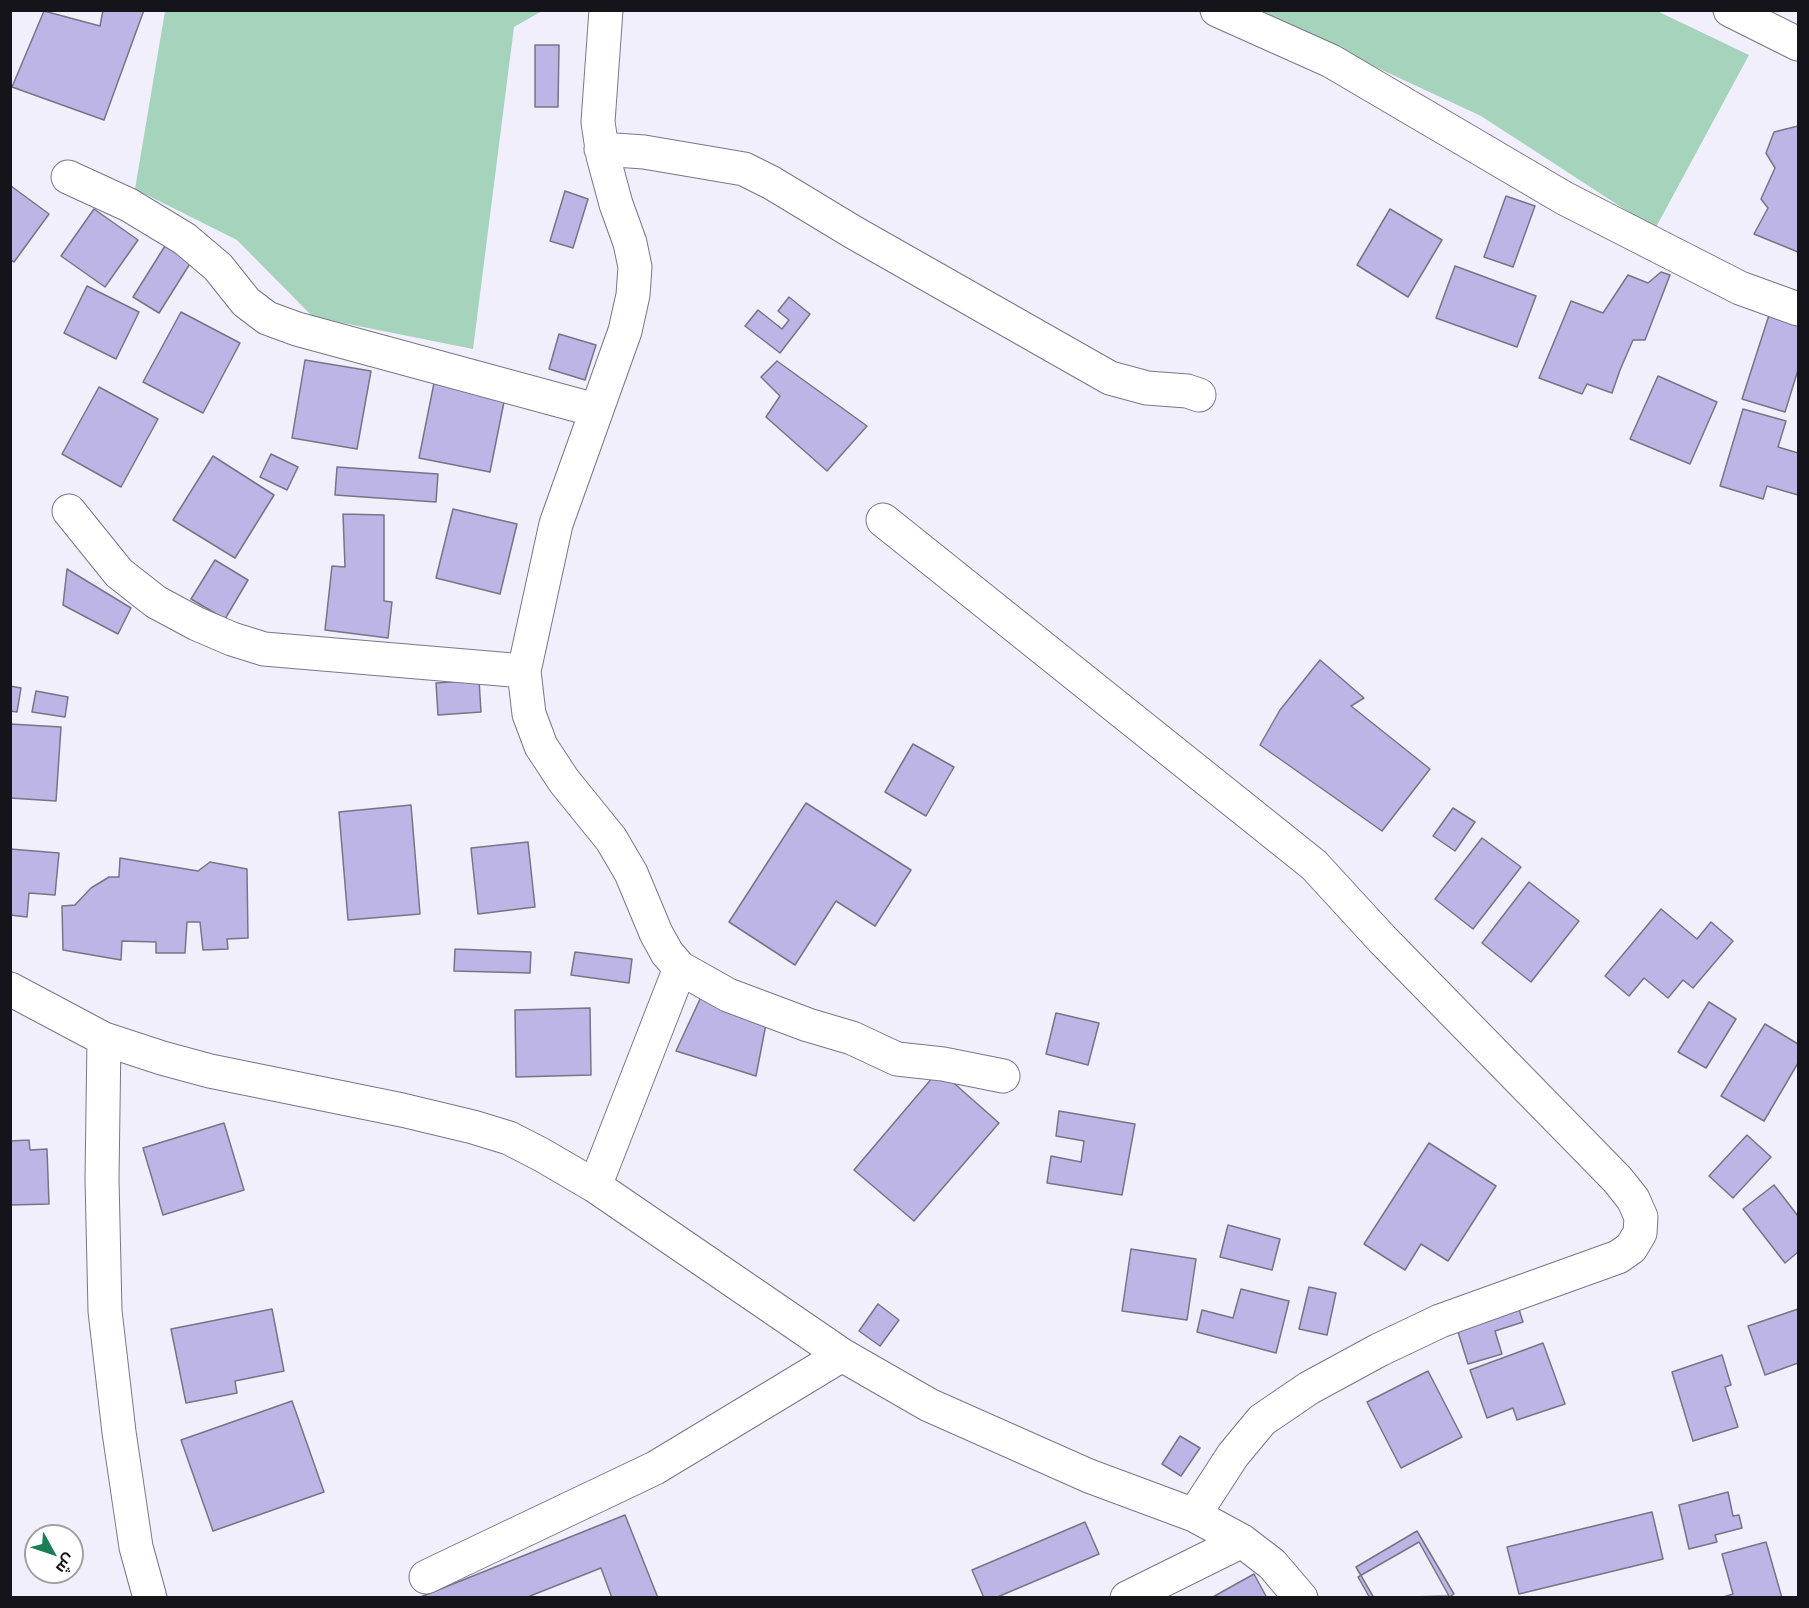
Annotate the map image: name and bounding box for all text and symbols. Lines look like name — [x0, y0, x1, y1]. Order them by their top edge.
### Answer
north arrow — [24, 1524, 84, 1584]
text: ش — [51, 1549, 81, 1579]

